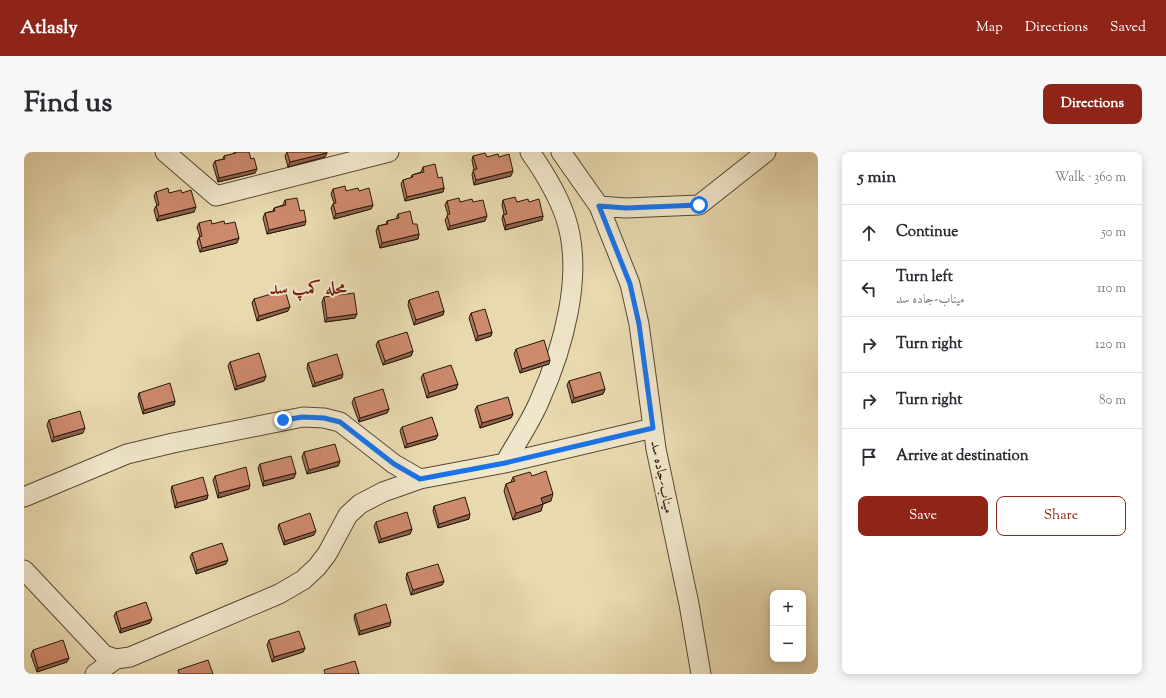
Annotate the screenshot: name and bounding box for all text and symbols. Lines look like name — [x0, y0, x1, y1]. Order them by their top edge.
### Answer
text: Atlasly — [20, 15, 78, 42]
text: Map — [976, 18, 1003, 38]
text: Directions — [1025, 18, 1088, 38]
text: Saved — [1110, 18, 1146, 38]
text: Find us — [24, 84, 112, 124]
button: Directions — [1043, 84, 1142, 124]
text: 5 min — [858, 166, 896, 190]
text: Walk · 360 m — [1055, 169, 1126, 187]
route start — [690, 196, 708, 214]
icon: ahead — [858, 222, 880, 244]
text: Continue — [896, 222, 958, 243]
text: 50 m — [1101, 224, 1126, 242]
text: Turn left — [896, 267, 953, 288]
district label: محله کمپ سد — [269, 277, 348, 303]
icon: left — [858, 278, 880, 300]
text: 110 m — [1097, 280, 1126, 298]
text: میناب-جاده سد — [896, 291, 965, 309]
icon: right — [858, 334, 880, 356]
text: Turn right — [896, 334, 962, 355]
text: 120 m — [1095, 336, 1126, 354]
icon: right — [858, 390, 880, 412]
text: Turn right — [896, 390, 962, 411]
text: 80 m — [1099, 392, 1126, 410]
route end — [274, 411, 292, 429]
street label: میناب-جاده سد — [644, 439, 678, 516]
icon: arrive — [858, 446, 880, 468]
text: Arrive at destination — [896, 446, 1029, 467]
button: Save — [858, 496, 988, 536]
button: Share — [996, 496, 1126, 536]
map controls — [770, 590, 806, 662]
button: + — [770, 590, 806, 626]
button: − — [770, 626, 806, 662]

